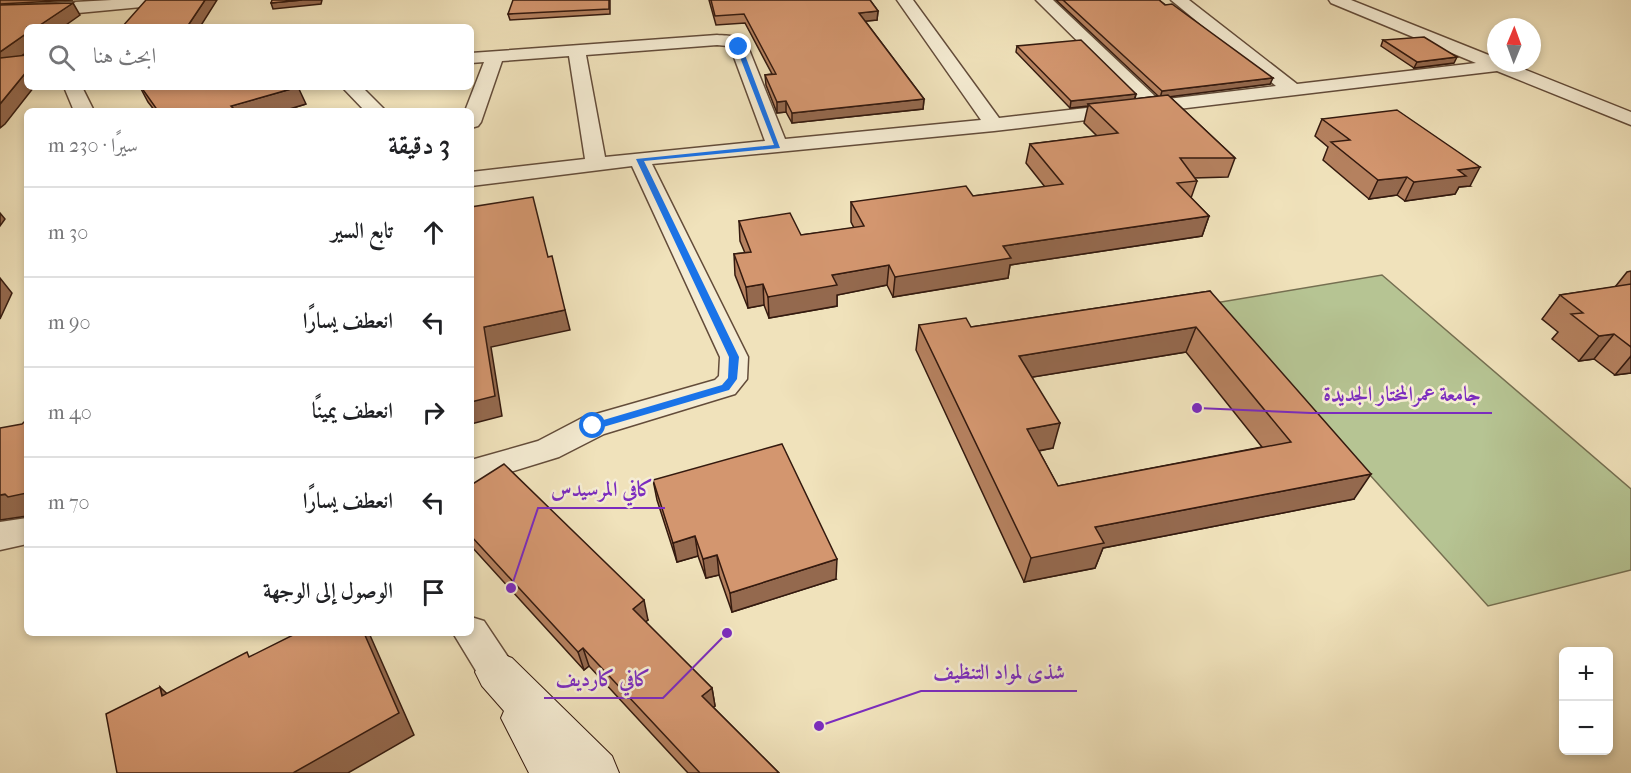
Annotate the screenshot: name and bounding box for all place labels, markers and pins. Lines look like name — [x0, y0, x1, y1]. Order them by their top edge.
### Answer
callout: جامعة عمرالمختار الجديدة — [1311, 374, 1492, 413]
callout: كافي المرسيدس — [538, 469, 665, 508]
callout: شذى لمواد التنظيف — [921, 652, 1077, 691]
callout: كافي كارديف — [544, 659, 663, 698]

